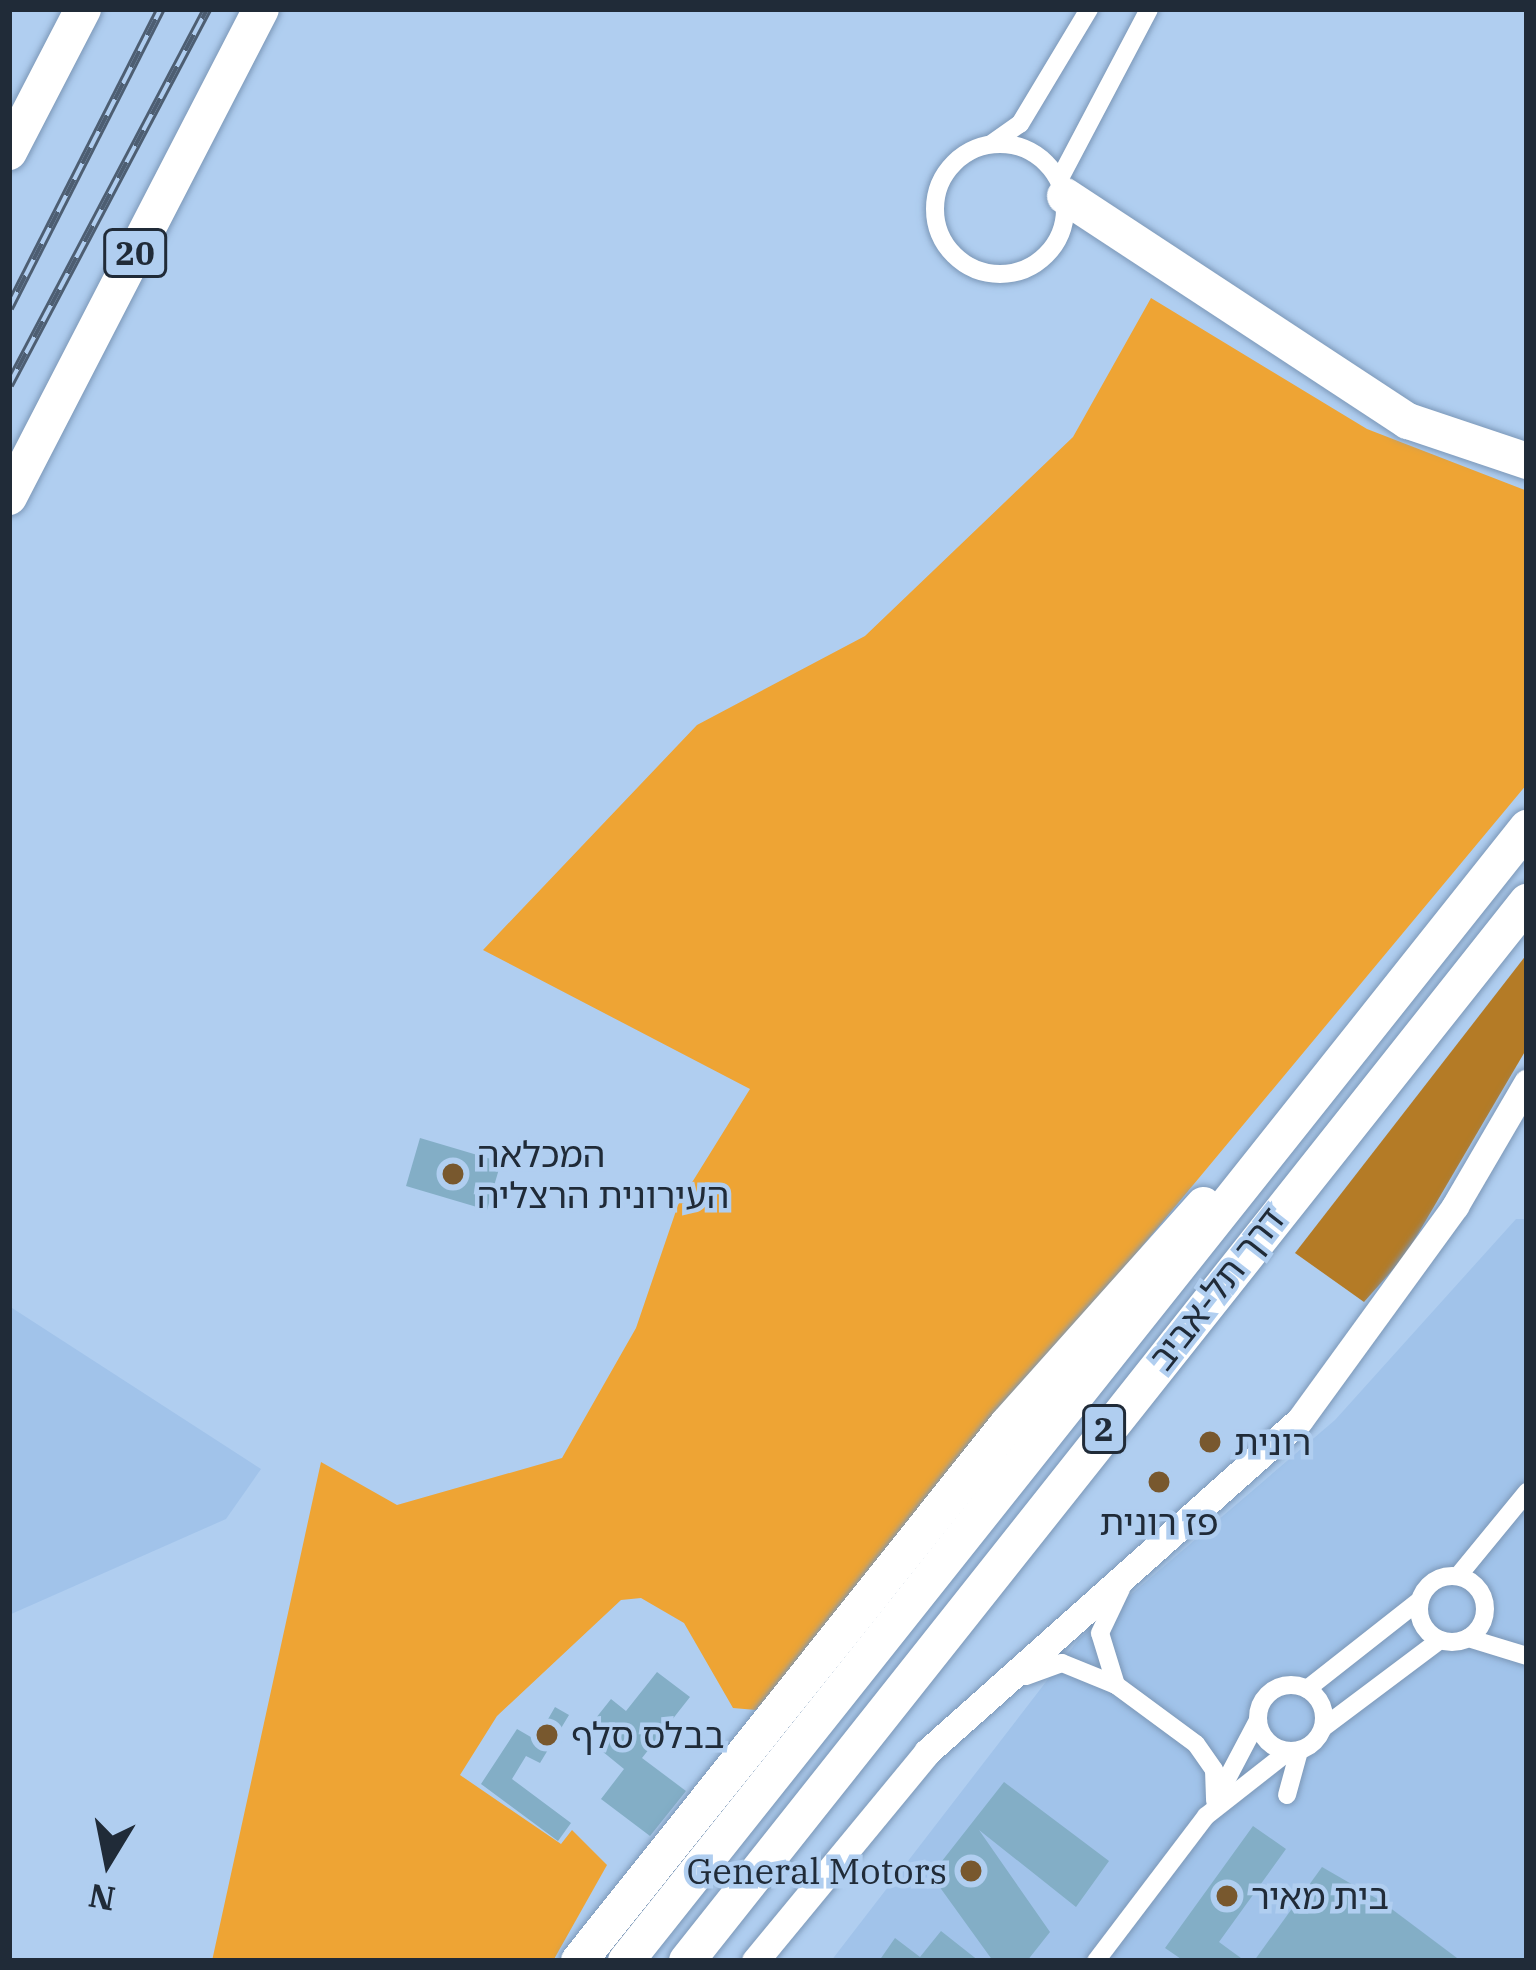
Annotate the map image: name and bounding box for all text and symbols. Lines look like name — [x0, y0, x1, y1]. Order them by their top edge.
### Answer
road number: 20 — [102, 226, 168, 280]
place label: המכלאה העירונית הרצליה — [477, 1131, 729, 1216]
marker: המכלאה העירונית הרצליה — [440, 1161, 466, 1187]
street label: דרך תל-אביב — [1139, 1198, 1293, 1378]
road number: 2 — [1080, 1402, 1128, 1456]
place label: רונית — [1234, 1420, 1311, 1464]
marker: רונית — [1197, 1429, 1223, 1455]
marker: פז רונית — [1146, 1469, 1172, 1495]
place label: פז רונית — [1099, 1500, 1219, 1544]
place label: בבלס סלף — [571, 1713, 725, 1757]
marker: בבלס סלף — [534, 1722, 560, 1748]
north arrow — [48, 1802, 168, 1922]
place label: General Motors — [686, 1849, 947, 1893]
marker: General Motors — [958, 1858, 984, 1884]
place label: בית מאיר — [1251, 1874, 1389, 1918]
text: N — [85, 1875, 118, 1921]
marker: בית מאיר — [1214, 1883, 1240, 1909]

